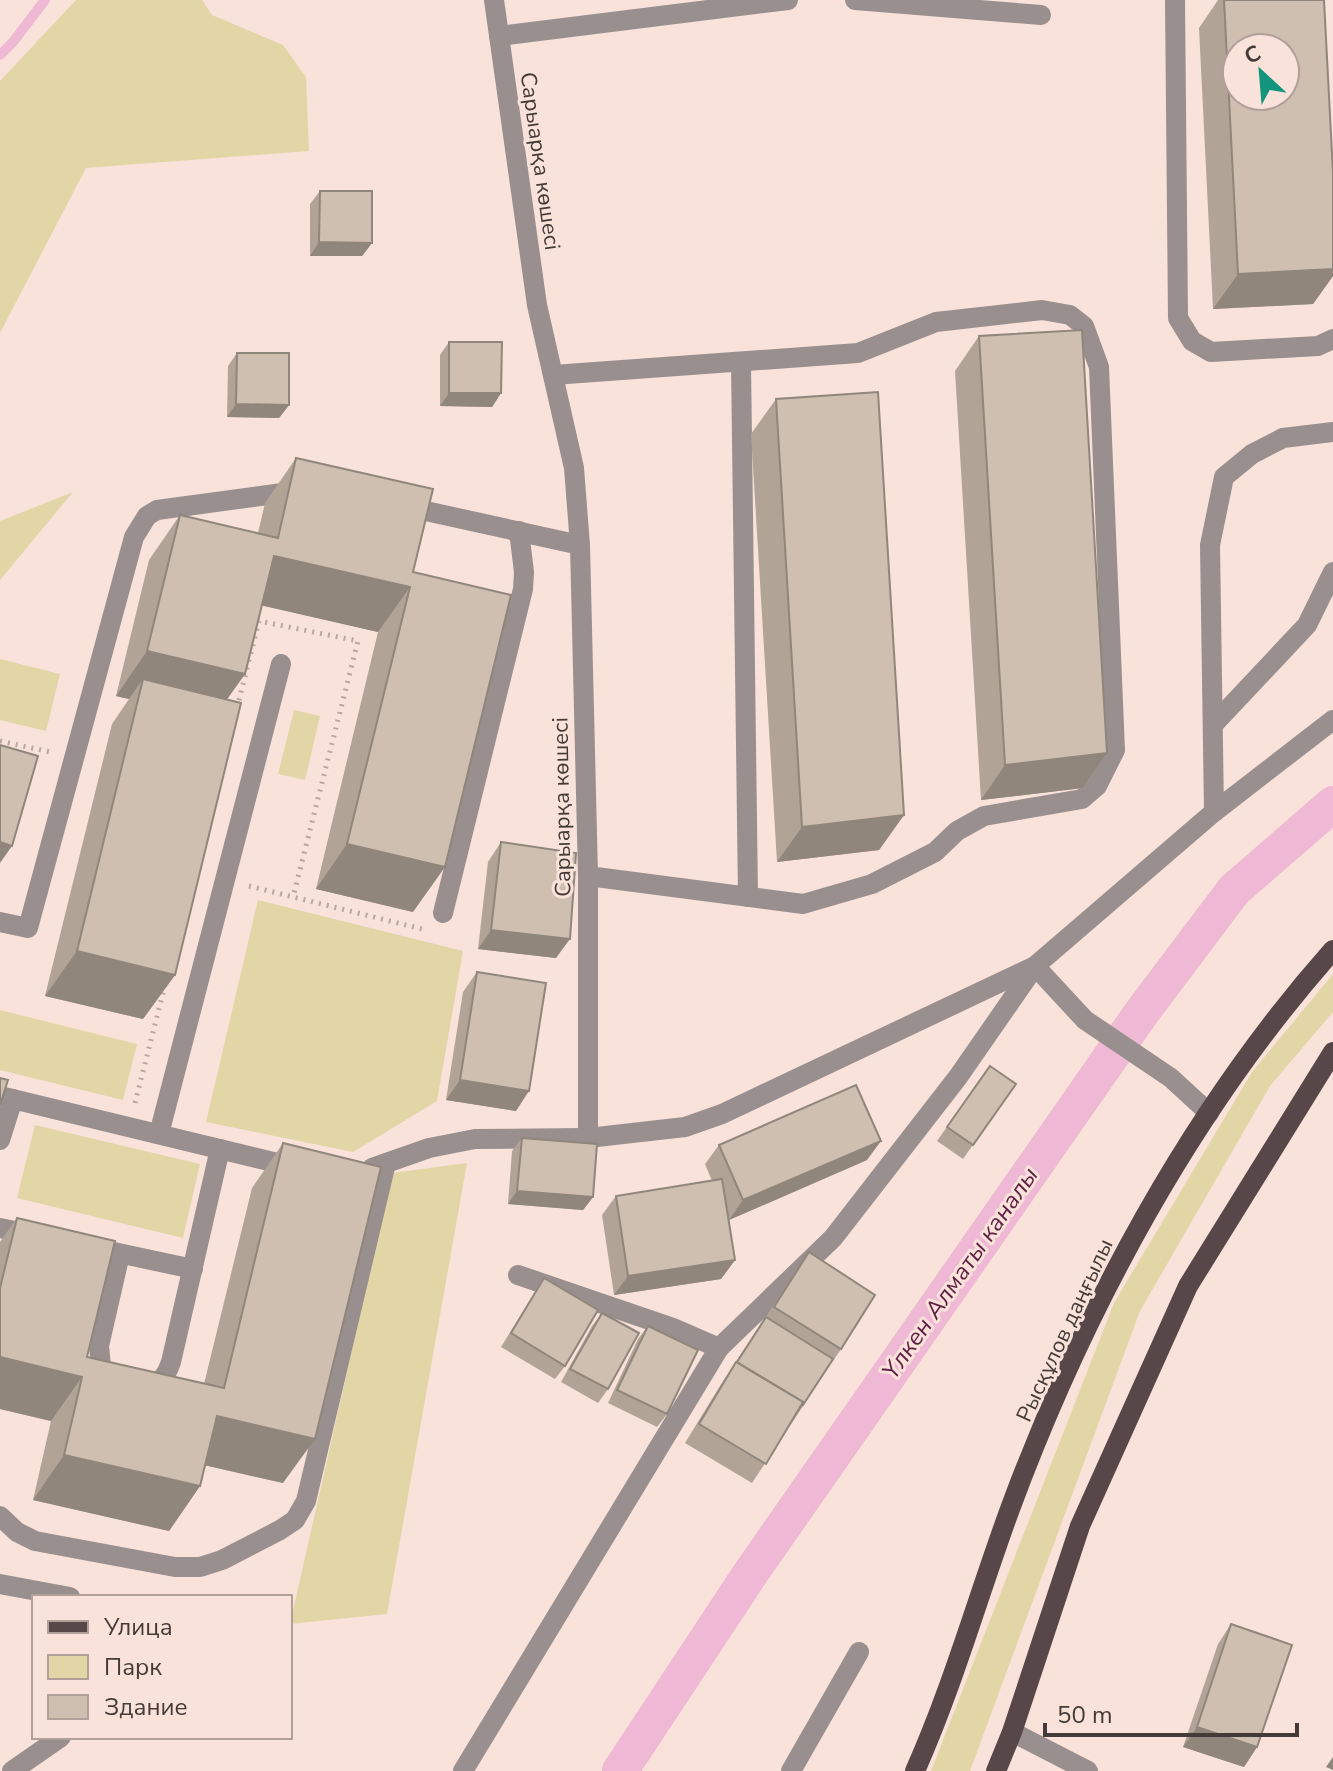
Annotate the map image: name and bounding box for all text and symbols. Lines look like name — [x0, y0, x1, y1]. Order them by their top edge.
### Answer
north arrow — [1221, 32, 1301, 112]
text: С — [1239, 38, 1266, 72]
street label: Сарыарқа көшесі — [513, 70, 567, 252]
street label: Сарыарқа көшесі — [545, 717, 579, 897]
water label: Үлкен Алматы каналы — [875, 1161, 1045, 1385]
street label: Рысқұлов даңғылы — [1009, 1234, 1121, 1427]
legend — [32, 1595, 292, 1739]
text: Улица — [103, 1611, 173, 1643]
text: Парк — [104, 1651, 162, 1683]
scale bar — [1045, 1687, 1297, 1737]
text: Здание — [104, 1691, 188, 1723]
text: 50 m — [1057, 1699, 1113, 1731]

